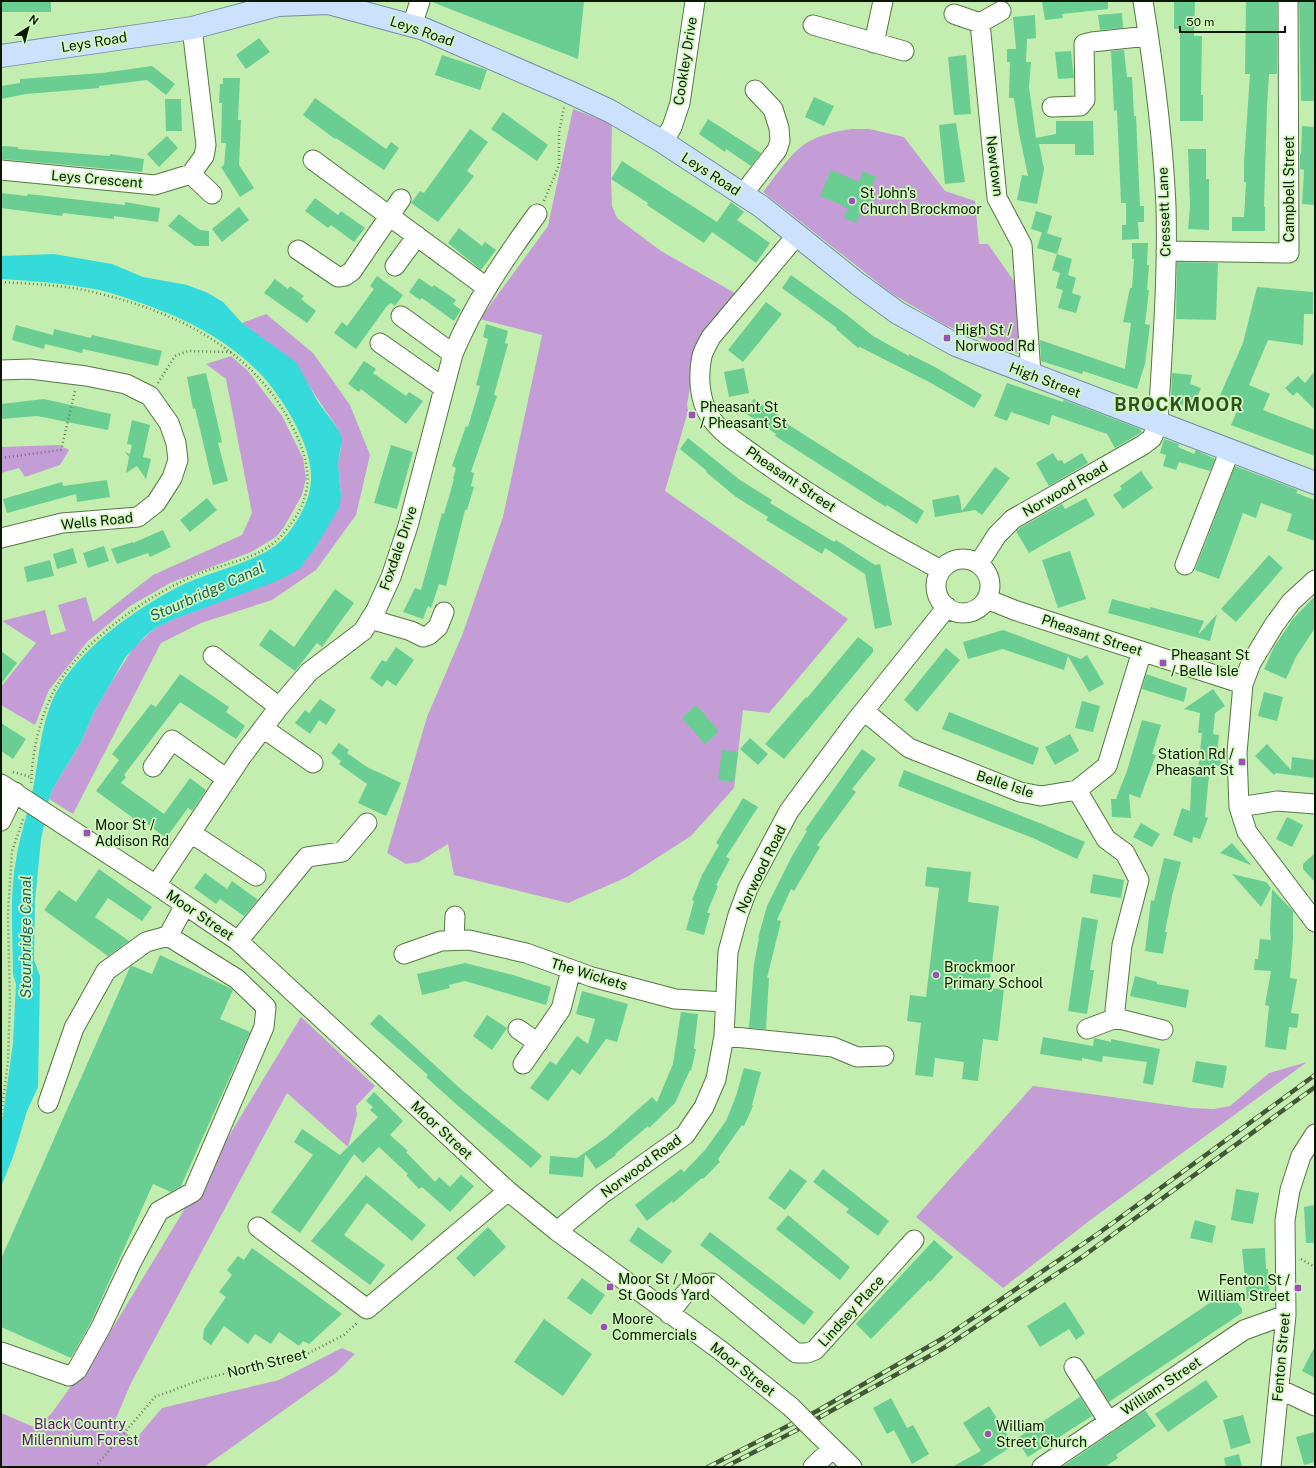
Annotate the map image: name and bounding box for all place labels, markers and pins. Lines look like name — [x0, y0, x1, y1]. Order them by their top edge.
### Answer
place label: St John's Church Brockmoor — [860, 185, 982, 217]
marker: St John's Church Brockmoor — [847, 196, 857, 206]
place label: High St / Norwood Rd — [955, 322, 1035, 354]
marker: High St / Norwood Rd — [942, 333, 952, 343]
place label: Pheasant St / Pheasant St — [700, 399, 787, 431]
marker: Pheasant St / Pheasant St — [687, 410, 697, 420]
place label: Pheasant St / Belle Isle — [1171, 647, 1250, 679]
marker: Pheasant St / Belle Isle — [1158, 658, 1168, 668]
place label: Station Rd / Pheasant St — [1155, 746, 1234, 778]
marker: Station Rd / Pheasant St — [1237, 757, 1247, 767]
place label: Moor St / Addison Rd — [95, 817, 169, 849]
marker: Moor St / Addison Rd — [82, 828, 92, 838]
place label: Brockmoor Primary School — [944, 959, 1043, 991]
marker: Brockmoor Primary School — [931, 970, 941, 980]
place label: Moor St / Moor St Goods Yard — [618, 1271, 715, 1303]
place label: Fenton St / William Street — [1197, 1272, 1290, 1304]
marker: Moor St / Moor St Goods Yard — [605, 1282, 615, 1292]
marker: Fenton St / William Street — [1293, 1283, 1303, 1293]
place label: Moore Commercials — [612, 1311, 697, 1343]
marker: Moore Commercials — [599, 1322, 609, 1332]
place label: William Street Church — [996, 1418, 1087, 1450]
marker: William Street Church — [983, 1429, 993, 1439]

